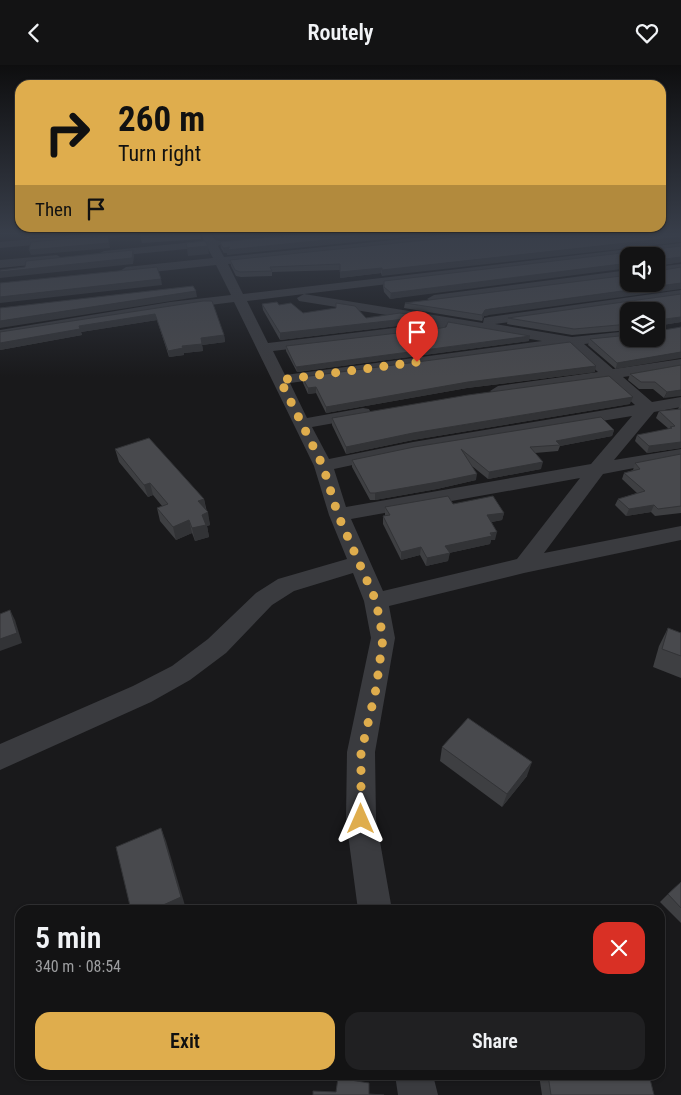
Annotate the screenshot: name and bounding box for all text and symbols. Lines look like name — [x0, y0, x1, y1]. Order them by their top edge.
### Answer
icon: back — [20, 19, 48, 47]
icon: heart — [633, 19, 661, 47]
text: Routely — [307, 20, 374, 45]
text: 260 m — [118, 99, 205, 140]
icon: right — [35, 100, 100, 165]
text: Turn right — [118, 141, 201, 166]
icon: arrive — [82, 195, 110, 223]
text: Then — [35, 198, 72, 221]
map controls — [620, 247, 665, 347]
button: sound — [620, 247, 665, 292]
button: layers — [620, 302, 665, 347]
pin — [396, 311, 438, 362]
icon: arrive — [403, 318, 431, 346]
position arrow — [334, 792, 386, 844]
text: 5 min — [35, 920, 101, 955]
button: close — [593, 922, 645, 974]
text: 340 m · 08:54 — [35, 957, 121, 976]
button: Exit — [35, 1012, 335, 1070]
button: Share — [345, 1012, 645, 1070]

